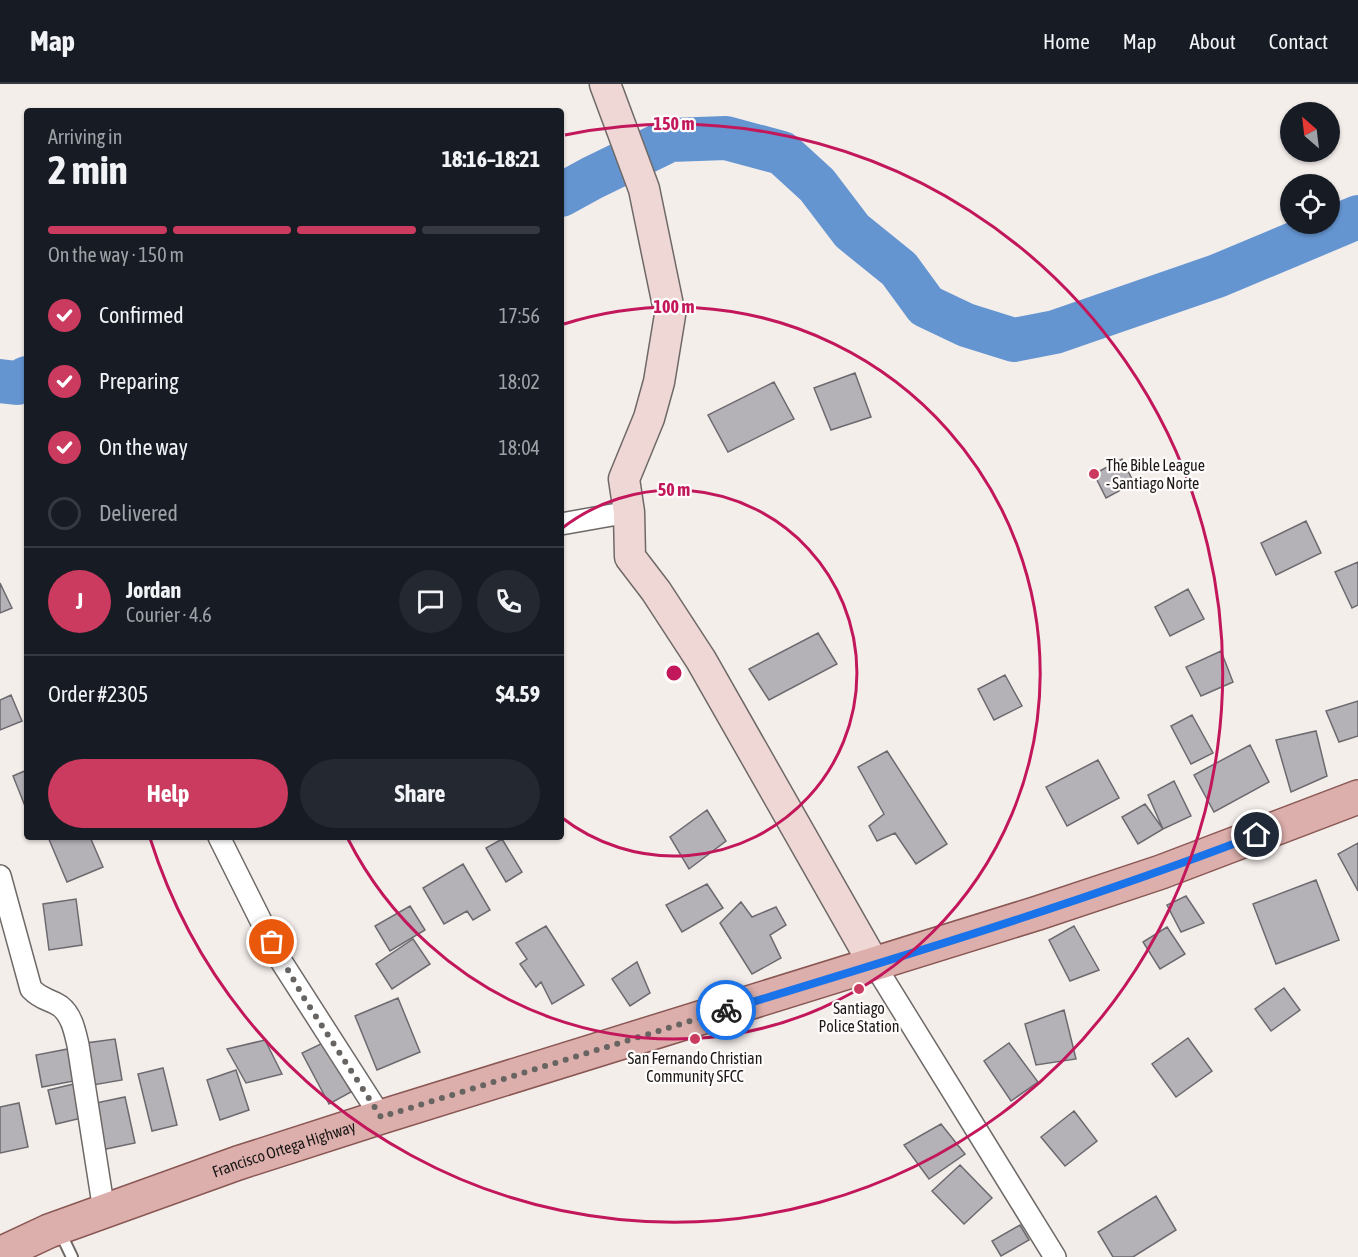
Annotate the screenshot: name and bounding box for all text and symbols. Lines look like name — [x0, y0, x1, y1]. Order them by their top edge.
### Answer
text: Map — [30, 25, 75, 57]
text: Home — [1043, 29, 1090, 53]
text: Map — [1123, 29, 1157, 53]
text: About — [1190, 29, 1236, 53]
text: Contact — [1269, 29, 1328, 53]
north arrow — [1280, 102, 1340, 162]
map controls — [1280, 102, 1340, 234]
text: 150 m — [654, 113, 694, 134]
text: Arriving in — [48, 125, 122, 148]
text: 18:16–18:21 — [442, 146, 540, 172]
text: 2 min — [48, 148, 128, 192]
button: locate — [1280, 174, 1340, 234]
text: On the way · 150 m — [48, 243, 184, 266]
text: 100 m — [654, 296, 694, 317]
icon: check — [48, 299, 81, 332]
text: Confirmed — [99, 302, 184, 328]
text: 17:56 — [499, 304, 540, 327]
icon: check — [48, 365, 81, 398]
text: Preparing — [99, 368, 179, 394]
text: 18:02 — [498, 370, 540, 393]
icon: check — [48, 431, 81, 464]
text: On the way — [99, 434, 188, 460]
text: 18:04 — [498, 436, 540, 459]
place label: The Bible League - Santiago Norte — [1106, 456, 1205, 493]
marker: The Bible League - Santiago Norte — [1087, 467, 1101, 481]
text: 50 m — [658, 479, 690, 500]
text: Delivered — [99, 500, 178, 526]
button: chat — [399, 570, 462, 633]
button: phone — [477, 570, 540, 633]
text: Jordan — [126, 577, 181, 603]
text: J — [76, 588, 83, 614]
text: Courier · 4.6 — [126, 603, 212, 626]
centre of rings — [664, 663, 684, 683]
text: Order #2305 — [48, 681, 148, 707]
text: $4.59 — [496, 681, 540, 707]
button: Help — [48, 759, 288, 828]
button: Share — [300, 759, 540, 828]
pin — [1231, 809, 1282, 860]
icon: home — [1240, 818, 1273, 851]
pin — [246, 916, 297, 967]
icon: bag — [255, 925, 288, 958]
courier — [696, 980, 756, 1040]
marker: Santiago Police Station — [852, 982, 866, 996]
icon: bike — [710, 994, 743, 1027]
place label: Santiago Police Station — [819, 999, 899, 1035]
marker: San Fernando Christian Community SFCC — [688, 1032, 702, 1046]
place label: San Fernando Christian Community SFCC — [628, 1049, 762, 1086]
street label: Francisco Ortega Highway — [210, 1117, 358, 1181]

